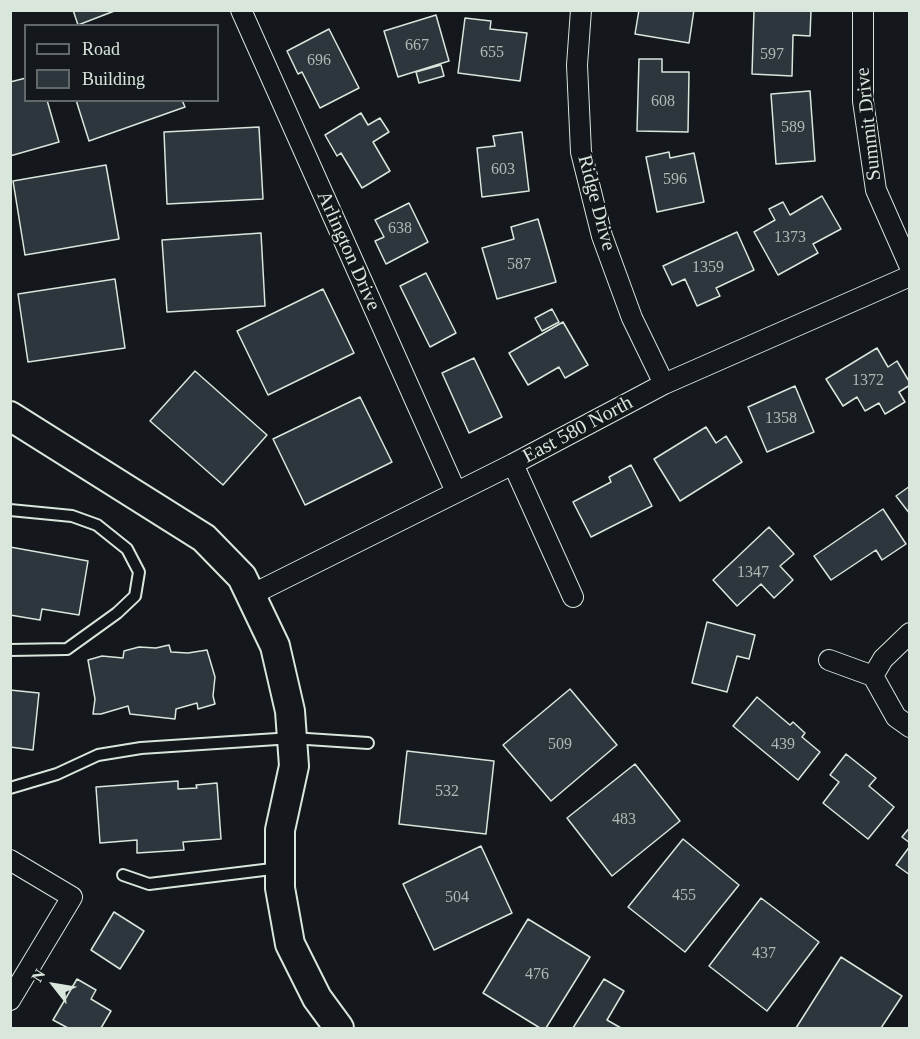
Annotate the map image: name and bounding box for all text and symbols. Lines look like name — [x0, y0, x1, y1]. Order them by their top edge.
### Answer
legend — [24, 24, 219, 102]
house number: 667 — [405, 36, 429, 56]
text: Road — [82, 39, 120, 59]
house number: 655 — [480, 43, 504, 63]
house number: 597 — [760, 45, 784, 65]
house number: 696 — [307, 51, 331, 71]
street label: Summit Drive — [851, 66, 887, 182]
text: Building — [82, 69, 145, 89]
house number: 608 — [651, 92, 675, 112]
house number: 589 — [781, 118, 805, 138]
street label: Ridge Drive — [572, 152, 620, 254]
house number: 603 — [491, 160, 515, 180]
house number: 596 — [663, 170, 687, 190]
street label: Arlington Drive — [311, 188, 385, 314]
house number: 638 — [388, 219, 412, 239]
house number: 1373 — [774, 228, 806, 248]
house number: 587 — [507, 255, 531, 275]
house number: 1359 — [692, 258, 724, 278]
house number: 1372 — [852, 371, 884, 391]
street label: East 580 North — [519, 391, 637, 469]
house number: 1358 — [765, 409, 797, 429]
house number: 1347 — [737, 563, 769, 583]
house number: 509 — [548, 735, 572, 755]
house number: 439 — [771, 735, 795, 755]
house number: 532 — [435, 782, 459, 802]
house number: 483 — [612, 810, 636, 830]
house number: 455 — [672, 886, 696, 906]
house number: 504 — [445, 888, 469, 908]
house number: 437 — [752, 944, 776, 964]
north arrow — [24, 955, 84, 1015]
house number: 476 — [525, 965, 549, 985]
text: N — [28, 966, 48, 985]

